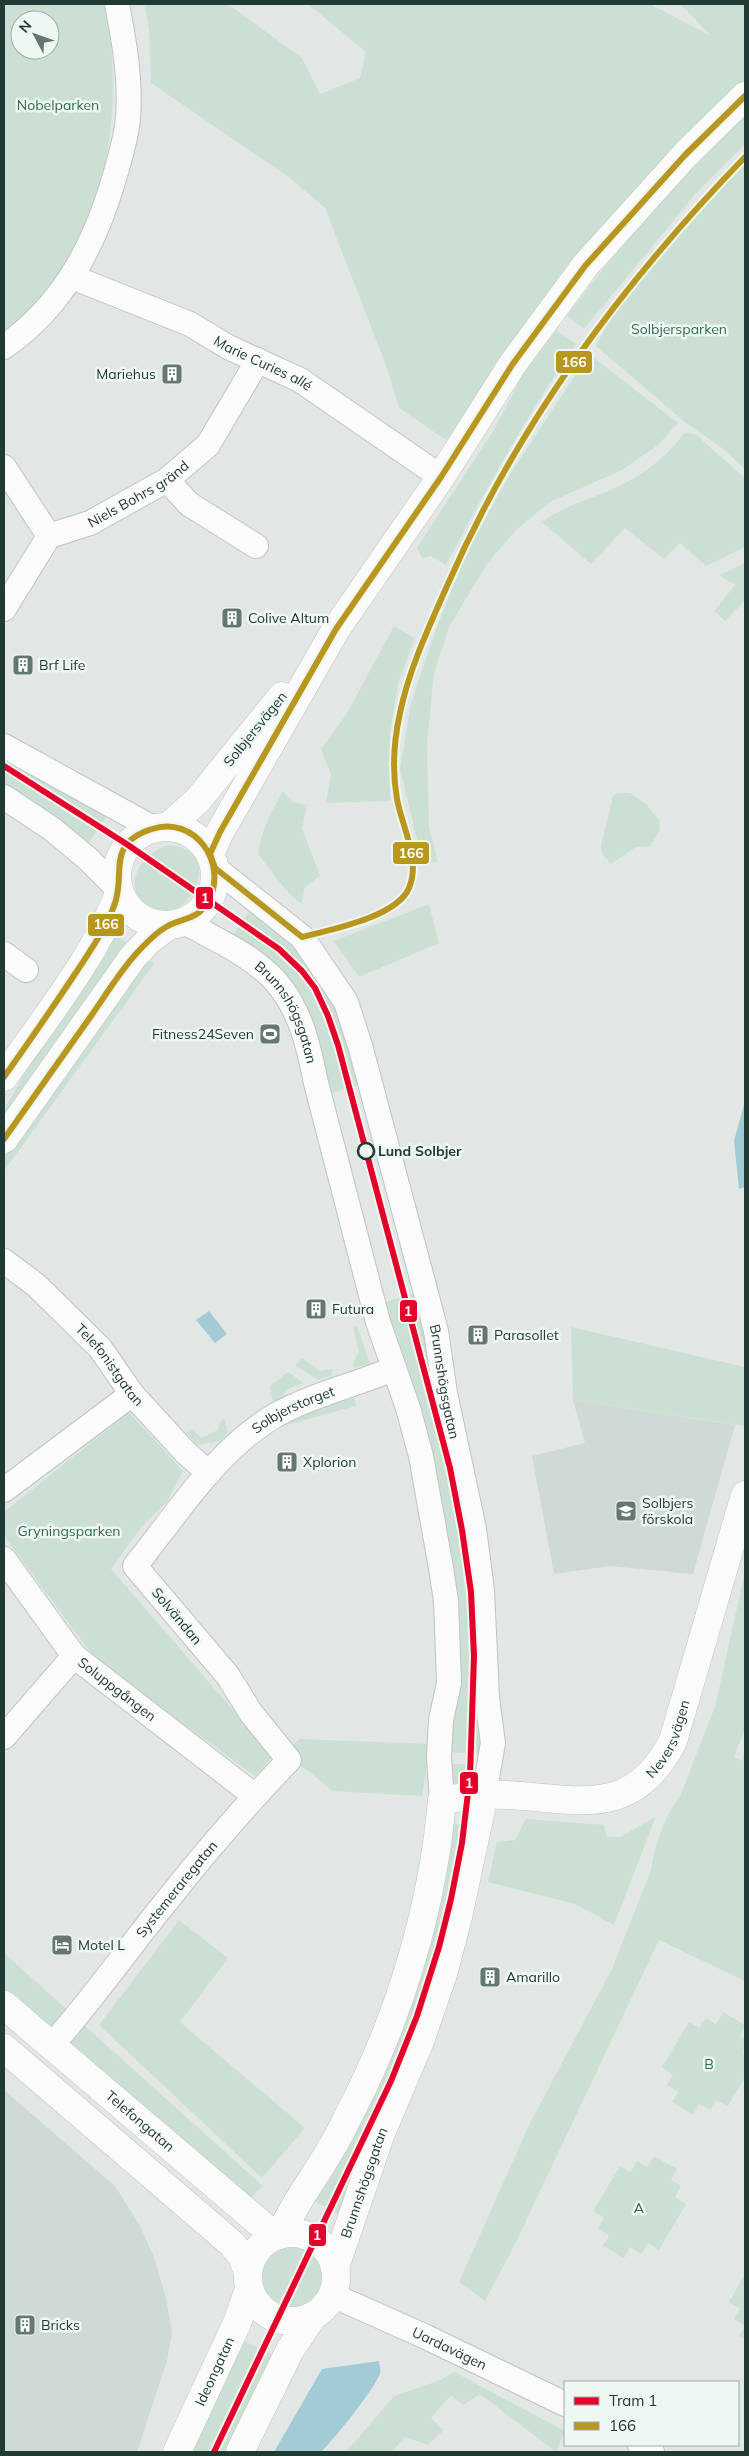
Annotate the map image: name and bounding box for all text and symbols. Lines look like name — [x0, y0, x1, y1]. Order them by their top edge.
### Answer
north arrow — [10, 10, 60, 60]
text: N — [15, 17, 35, 36]
park label: Nobelparken — [17, 96, 99, 114]
park label: Solbjersparken — [631, 320, 727, 338]
street label: Marie Curies allé — [211, 332, 316, 395]
line badge: 166 — [555, 350, 593, 374]
text: 166 — [561, 353, 587, 371]
building icon: Mariehus — [160, 362, 184, 386]
place label: Mariehus — [96, 365, 156, 383]
street label: Niels Bohrs gränd — [84, 456, 192, 532]
building icon: Colive Altum — [220, 606, 244, 630]
place label: Colive Altum — [248, 609, 329, 627]
building icon: Brf Life — [11, 653, 35, 677]
place label: Brf Life — [39, 656, 85, 674]
street label: Solbjersvägen — [219, 688, 291, 770]
line badge: 166 — [392, 841, 430, 865]
text: 166 — [398, 844, 424, 862]
line badge: 1 — [195, 886, 214, 910]
text: 1 — [201, 889, 209, 907]
line badge: 166 — [87, 913, 125, 937]
text: 166 — [93, 915, 119, 933]
street label: Brunnshögsgatan — [251, 957, 321, 1065]
sports icon: Fitness24Seven — [258, 1022, 282, 1046]
place label: Fitness24Seven — [152, 1025, 254, 1043]
marker: Lund Solbjer — [357, 1142, 375, 1160]
place label: Lund Solbjer — [378, 1142, 462, 1160]
building icon: Futura — [304, 1297, 328, 1321]
line badge: 1 — [399, 1299, 418, 1323]
place label: Futura — [332, 1300, 374, 1318]
text: 1 — [404, 1302, 412, 1320]
street label: Telefonistgatan — [72, 1320, 148, 1410]
street label: Brunnshögsgatan — [426, 1322, 464, 1441]
building icon: Parasollet — [466, 1323, 490, 1347]
place label: Parasollet — [494, 1326, 559, 1344]
street label: Solbjerstorget — [248, 1382, 337, 1437]
building icon: Xplorion — [275, 1450, 299, 1474]
place label: Xplorion — [303, 1453, 356, 1471]
place label: Solbjers förskola — [642, 1494, 693, 1528]
school or university icon: Solbjers förskola — [614, 1499, 638, 1523]
park label: Gryningsparken — [17, 1522, 121, 1540]
street label: Solvändan — [148, 1584, 206, 1648]
street label: Soluppgången — [74, 1653, 160, 1725]
street label: Neversvägen — [642, 1698, 694, 1782]
line badge: 1 — [459, 1771, 479, 1795]
text: 1 — [465, 1774, 473, 1792]
street label: Systemeraregatan — [132, 1837, 221, 1941]
hotel icon: Motel L — [50, 1933, 74, 1957]
place label: Motel L — [78, 1936, 125, 1954]
building icon: Amarillo — [478, 1965, 502, 1989]
place label: Amarillo — [506, 1968, 560, 1986]
park label: B — [704, 2055, 714, 2073]
street label: Telefongatan — [102, 2087, 178, 2156]
street label: Brunnshögsgatan — [337, 2125, 391, 2241]
park label: A — [634, 2199, 645, 2217]
line badge: 1 — [308, 2223, 327, 2247]
text: 1 — [313, 2226, 321, 2244]
building icon: Bricks — [13, 2313, 37, 2337]
place label: Bricks — [41, 2316, 80, 2334]
street label: Uardavägen — [409, 2323, 490, 2374]
street label: Ideongatan — [191, 2334, 238, 2409]
legend — [564, 2381, 739, 2446]
text: Tram 1 — [609, 2391, 657, 2410]
text: 166 — [609, 2416, 636, 2435]

